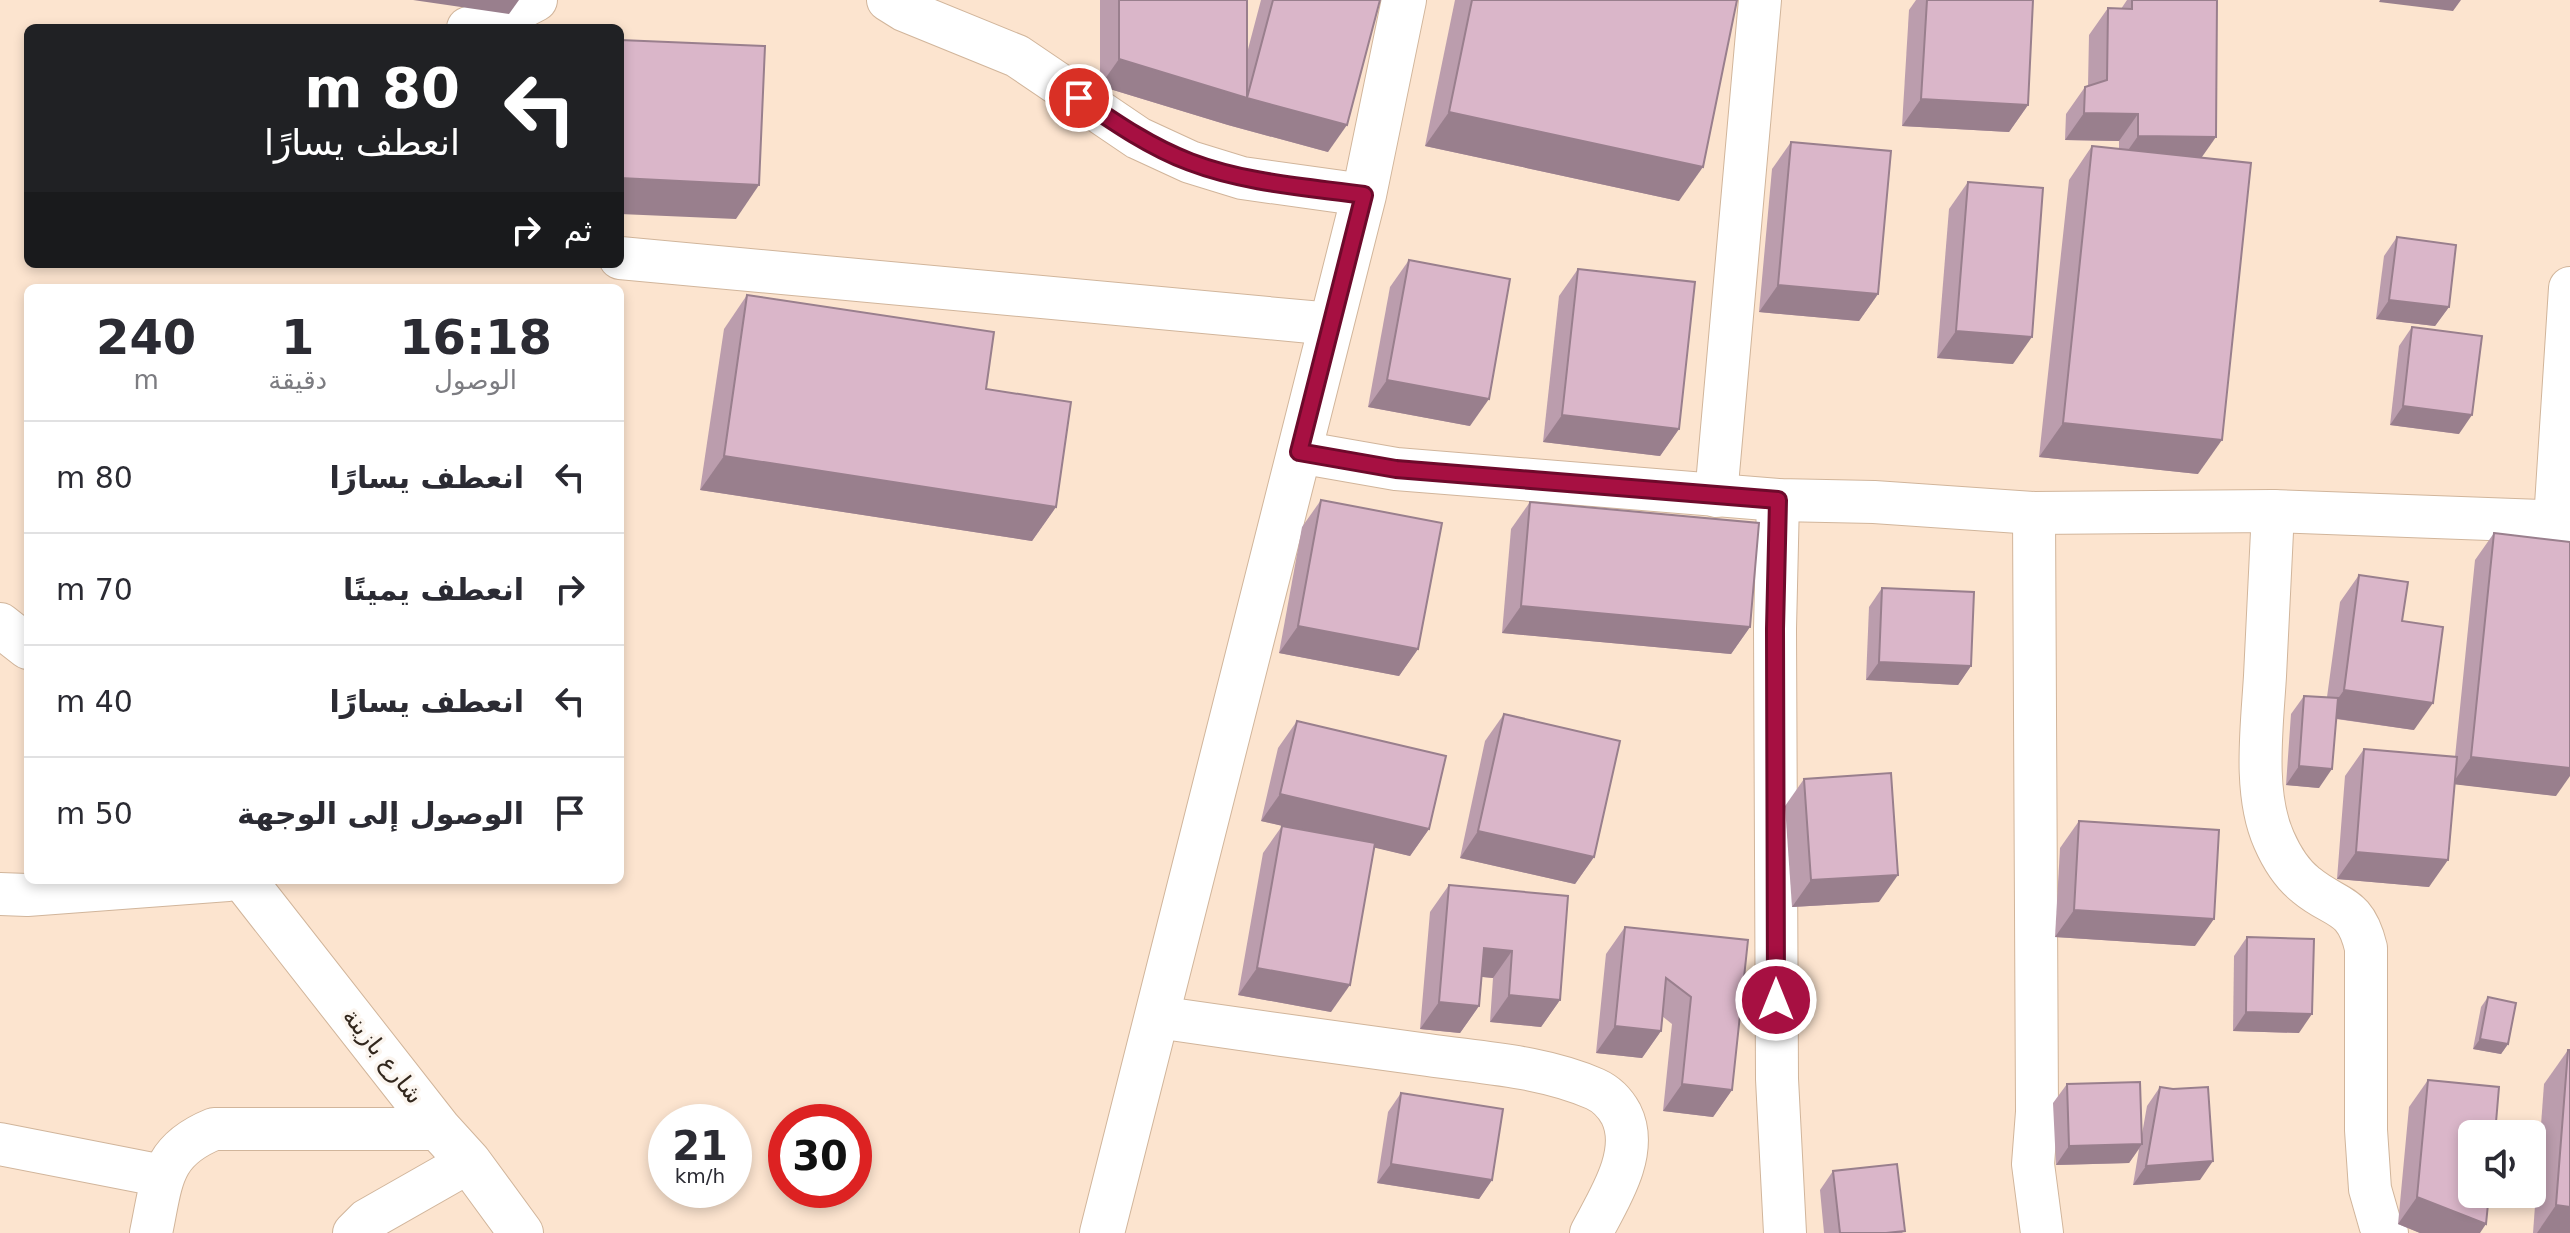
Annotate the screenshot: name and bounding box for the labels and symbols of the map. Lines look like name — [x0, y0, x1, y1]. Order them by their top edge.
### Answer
pin — [1045, 64, 1113, 132]
position arrow — [1734, 958, 1818, 1042]
street label: شارع بازينة — [337, 1003, 429, 1109]
speed limit sign: 30 — [768, 1104, 872, 1208]

